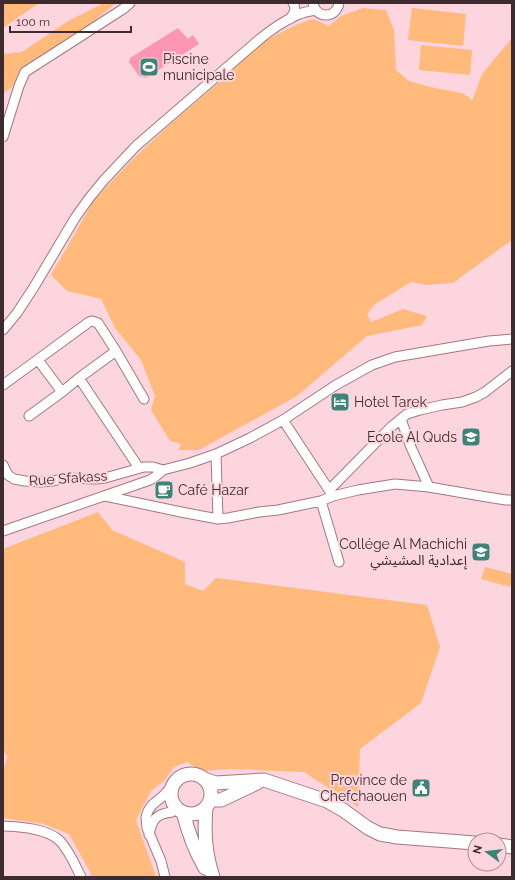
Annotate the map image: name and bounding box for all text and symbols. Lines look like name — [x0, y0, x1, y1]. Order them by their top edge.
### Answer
scale bar — [10, 8, 131, 34]
text: 100 m — [16, 15, 50, 29]
place label: Piscine municipale — [163, 51, 234, 83]
sports icon: Piscine municipale — [138, 56, 160, 78]
hotel icon: Hotel Tarek — [329, 391, 351, 413]
place label: Hotel Tarek — [354, 394, 427, 410]
school or university icon: Ecole Al Quds — [460, 426, 482, 448]
place label: Ecole Al Quds — [367, 429, 457, 445]
street label: Rue Sfakass — [28, 467, 108, 489]
cafe icon: Café Hazar — [153, 479, 175, 501]
place label: Café Hazar — [178, 482, 249, 498]
place label: Collége Al Machichi إعدادية المشيشي — [339, 536, 468, 571]
school or university icon: Collége Al Machichi إعدادية المشيشي — [470, 541, 492, 563]
place label: Province de Chefchaouen — [320, 772, 407, 804]
public building icon: Province de Chefchaouen — [410, 777, 432, 799]
north arrow — [467, 832, 507, 872]
text: N — [470, 844, 485, 855]

